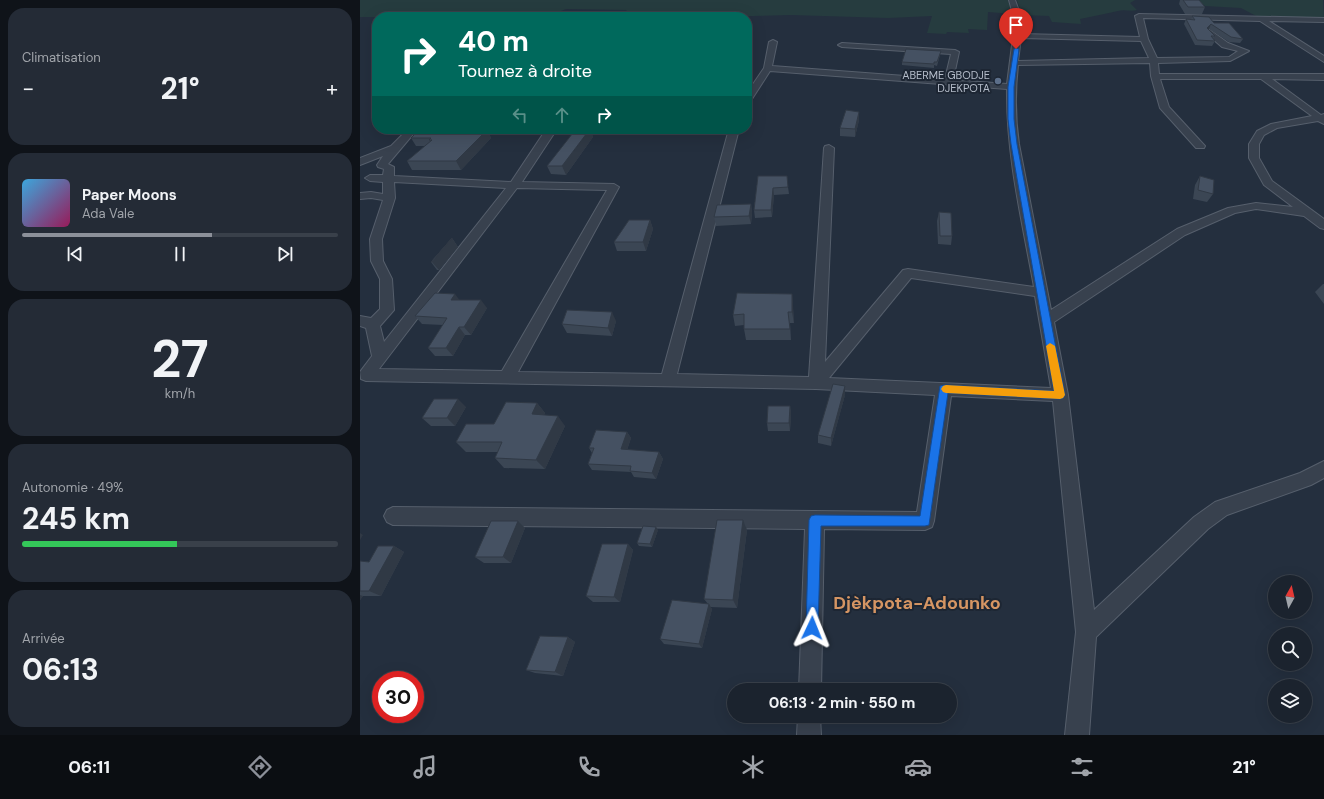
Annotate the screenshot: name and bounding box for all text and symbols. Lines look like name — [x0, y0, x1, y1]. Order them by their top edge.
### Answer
pin — [999, 8, 1033, 49]
icon: arrive — [1005, 14, 1027, 36]
text: 40 m — [458, 23, 529, 60]
icon: right — [392, 28, 444, 80]
text: Climatisation — [22, 49, 101, 66]
text: Tournez à droite — [458, 59, 592, 83]
place label: ABERME GBODJE DJEKPOTA — [902, 68, 990, 95]
text: 21° — [160, 69, 200, 108]
text: − — [22, 74, 34, 103]
text: + — [326, 74, 338, 103]
marker: ABERME GBODJE DJEKPOTA — [993, 76, 1003, 86]
icon: left — [509, 104, 531, 126]
icon: ahead — [551, 104, 573, 126]
icon: right — [593, 104, 615, 126]
text: Paper Moons — [82, 185, 177, 205]
text: Ada Vale — [82, 205, 134, 222]
icon: previous — [64, 243, 86, 265]
icon: pause — [169, 243, 191, 265]
icon: next — [274, 243, 296, 265]
text: 27 — [151, 325, 209, 393]
text: km/h — [165, 385, 195, 402]
text: Autonomie · 49% — [22, 479, 124, 496]
text: 245 km — [22, 499, 130, 538]
north arrow — [1268, 575, 1312, 619]
map controls — [1268, 575, 1312, 723]
district label: Djèkpota-Adounko — [833, 591, 1001, 615]
position arrow — [791, 607, 833, 649]
button: search — [1268, 627, 1312, 671]
text: Arrivée — [22, 630, 65, 647]
text: 06:13 — [22, 650, 99, 689]
speed limit sign: 30 — [372, 671, 424, 723]
button: layers — [1268, 679, 1312, 723]
text: 06:13 · 2 min · 550 m — [769, 693, 915, 713]
icon: directions — [246, 753, 274, 781]
icon: music — [411, 753, 439, 781]
icon: phone — [575, 753, 603, 781]
icon: climate — [739, 753, 767, 781]
icon: car — [904, 753, 932, 781]
icon: filters — [1068, 753, 1096, 781]
text: 06:11 — [68, 755, 110, 779]
text: 21° — [1232, 755, 1256, 779]

